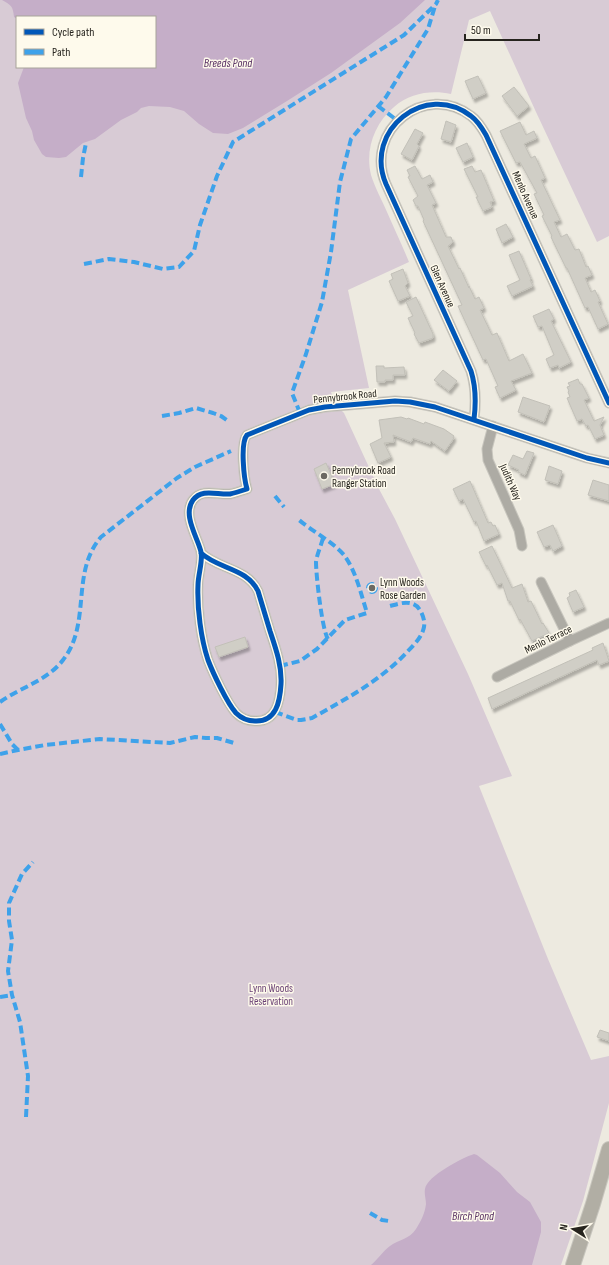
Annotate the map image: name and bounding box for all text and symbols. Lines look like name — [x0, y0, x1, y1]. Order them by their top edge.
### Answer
legend — [16, 16, 156, 68]
scale bar — [465, 16, 539, 42]
text: 50 m — [471, 23, 491, 38]
text: Cycle path — [52, 25, 94, 40]
text: Path — [52, 45, 70, 60]
water label: Breeds Pond — [204, 56, 253, 71]
street label: Menlo Avenue — [509, 169, 542, 221]
street label: Glen Avenue — [427, 263, 458, 310]
street label: Pennybrook Road — [313, 387, 378, 406]
street label: Judith Way — [496, 461, 525, 503]
place label: Pennybrook Road Ranger Station — [332, 464, 396, 490]
marker: Pennybrook Road Ranger Station — [319, 471, 329, 481]
place label: Lynn Woods Rose Garden — [380, 576, 426, 602]
marker: Lynn Woods Rose Garden — [367, 583, 377, 593]
street label: Menlo Terrace — [522, 622, 574, 657]
park label: Lynn Woods Reservation — [249, 982, 293, 1008]
water label: Birch Pond — [452, 1209, 495, 1224]
north arrow — [553, 1209, 593, 1249]
text: N — [557, 1223, 571, 1231]

